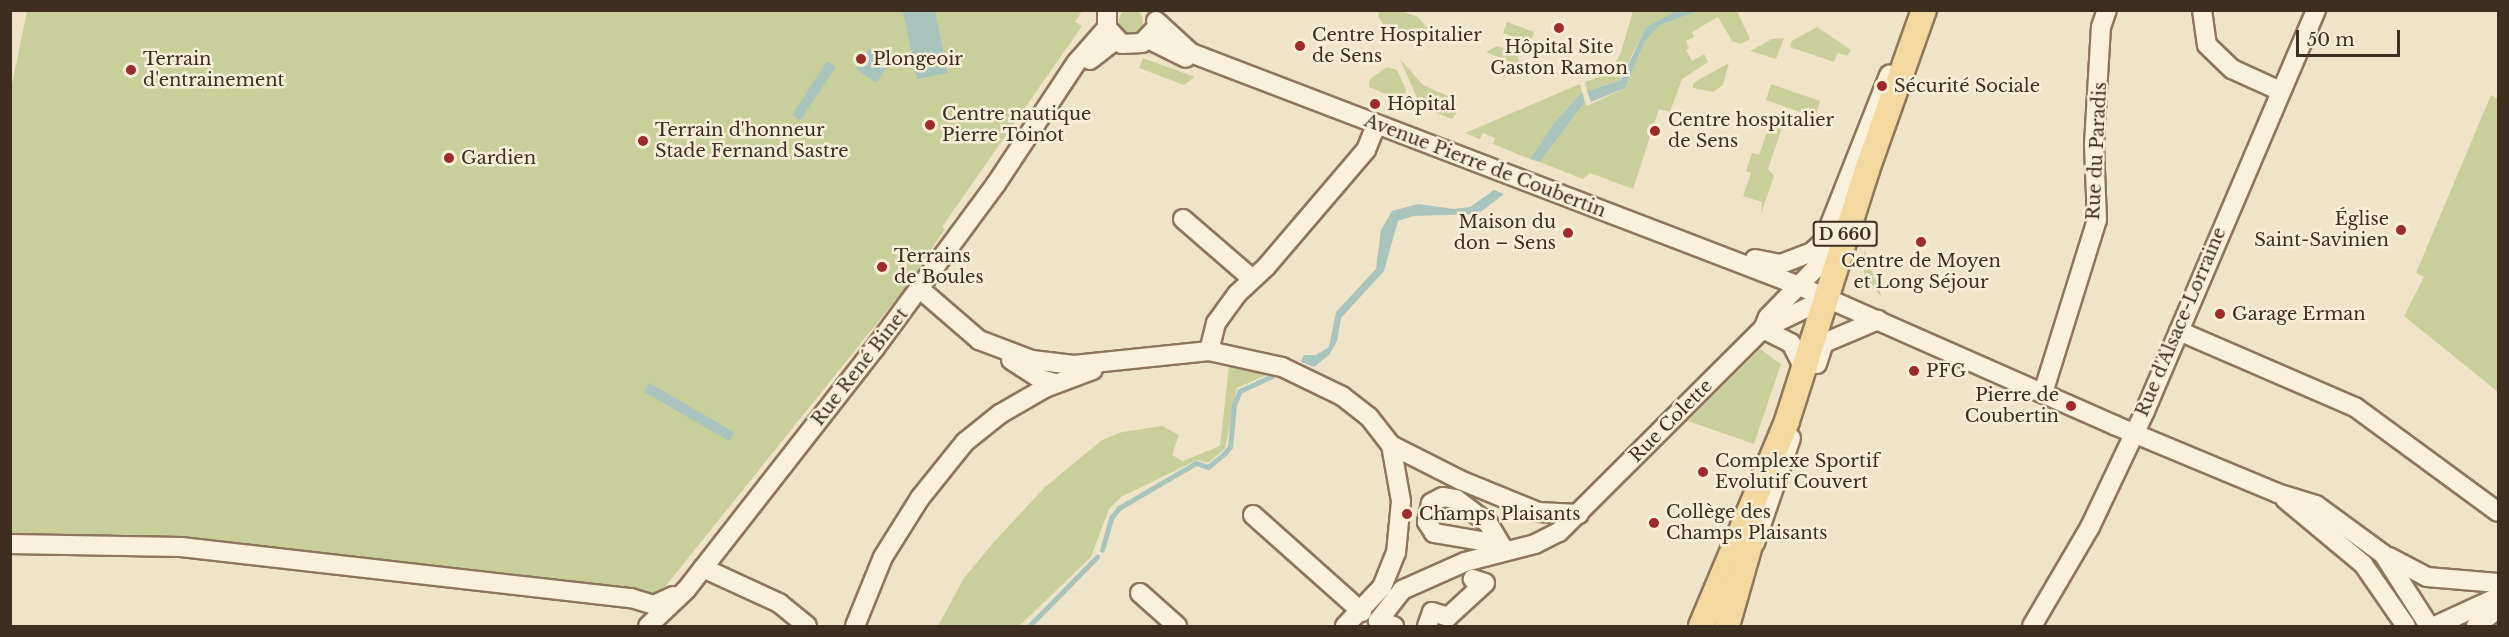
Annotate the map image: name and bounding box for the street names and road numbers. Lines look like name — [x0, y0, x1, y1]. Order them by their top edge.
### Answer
street label: Rue du Paradis — [2083, 81, 2111, 221]
street label: Avenue Pierre de Coubertin — [1361, 110, 1609, 222]
road number: D 660 — [1812, 221, 1878, 247]
street label: Rue d'Alsace-Lorraine — [2131, 224, 2231, 420]
street label: Rue René Binet — [807, 304, 913, 430]
street label: Rue Colette — [1625, 375, 1717, 467]

